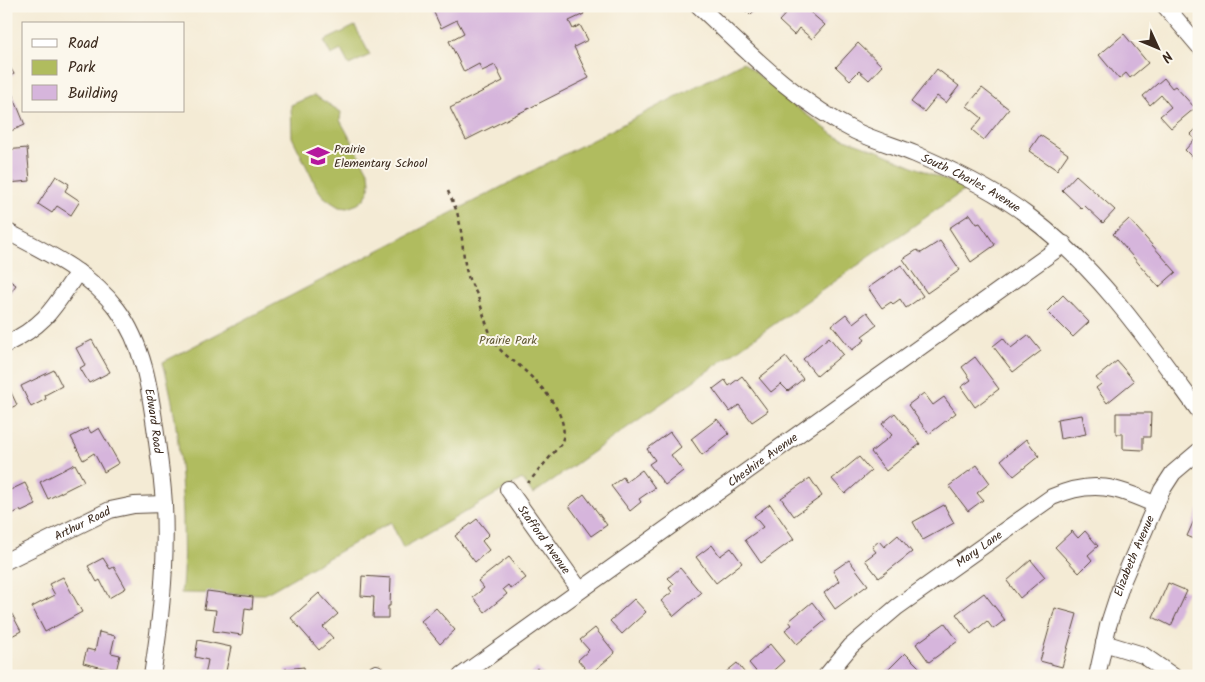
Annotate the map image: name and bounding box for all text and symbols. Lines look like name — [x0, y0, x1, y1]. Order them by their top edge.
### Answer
legend — [22, 22, 185, 112]
north arrow — [1132, 22, 1182, 72]
text: Road — [68, 32, 99, 56]
text: N — [1156, 46, 1178, 67]
text: Park — [68, 56, 96, 80]
text: Building — [68, 82, 118, 106]
place label: Prairie Elementary School — [334, 140, 427, 173]
school or university icon: Prairie Elementary School — [305, 143, 331, 169]
street label: South Charles Avenue — [918, 149, 1025, 218]
park label: Prairie Park — [479, 331, 537, 350]
street label: Edward Road — [139, 387, 168, 456]
street label: Cheshire Avenue — [724, 428, 803, 492]
street label: Stafford Avenue — [512, 501, 575, 579]
street label: Arthur Road — [51, 502, 115, 546]
street label: Elizabeth Avenue — [1109, 512, 1160, 599]
street label: Mary Lane — [952, 526, 1007, 572]

